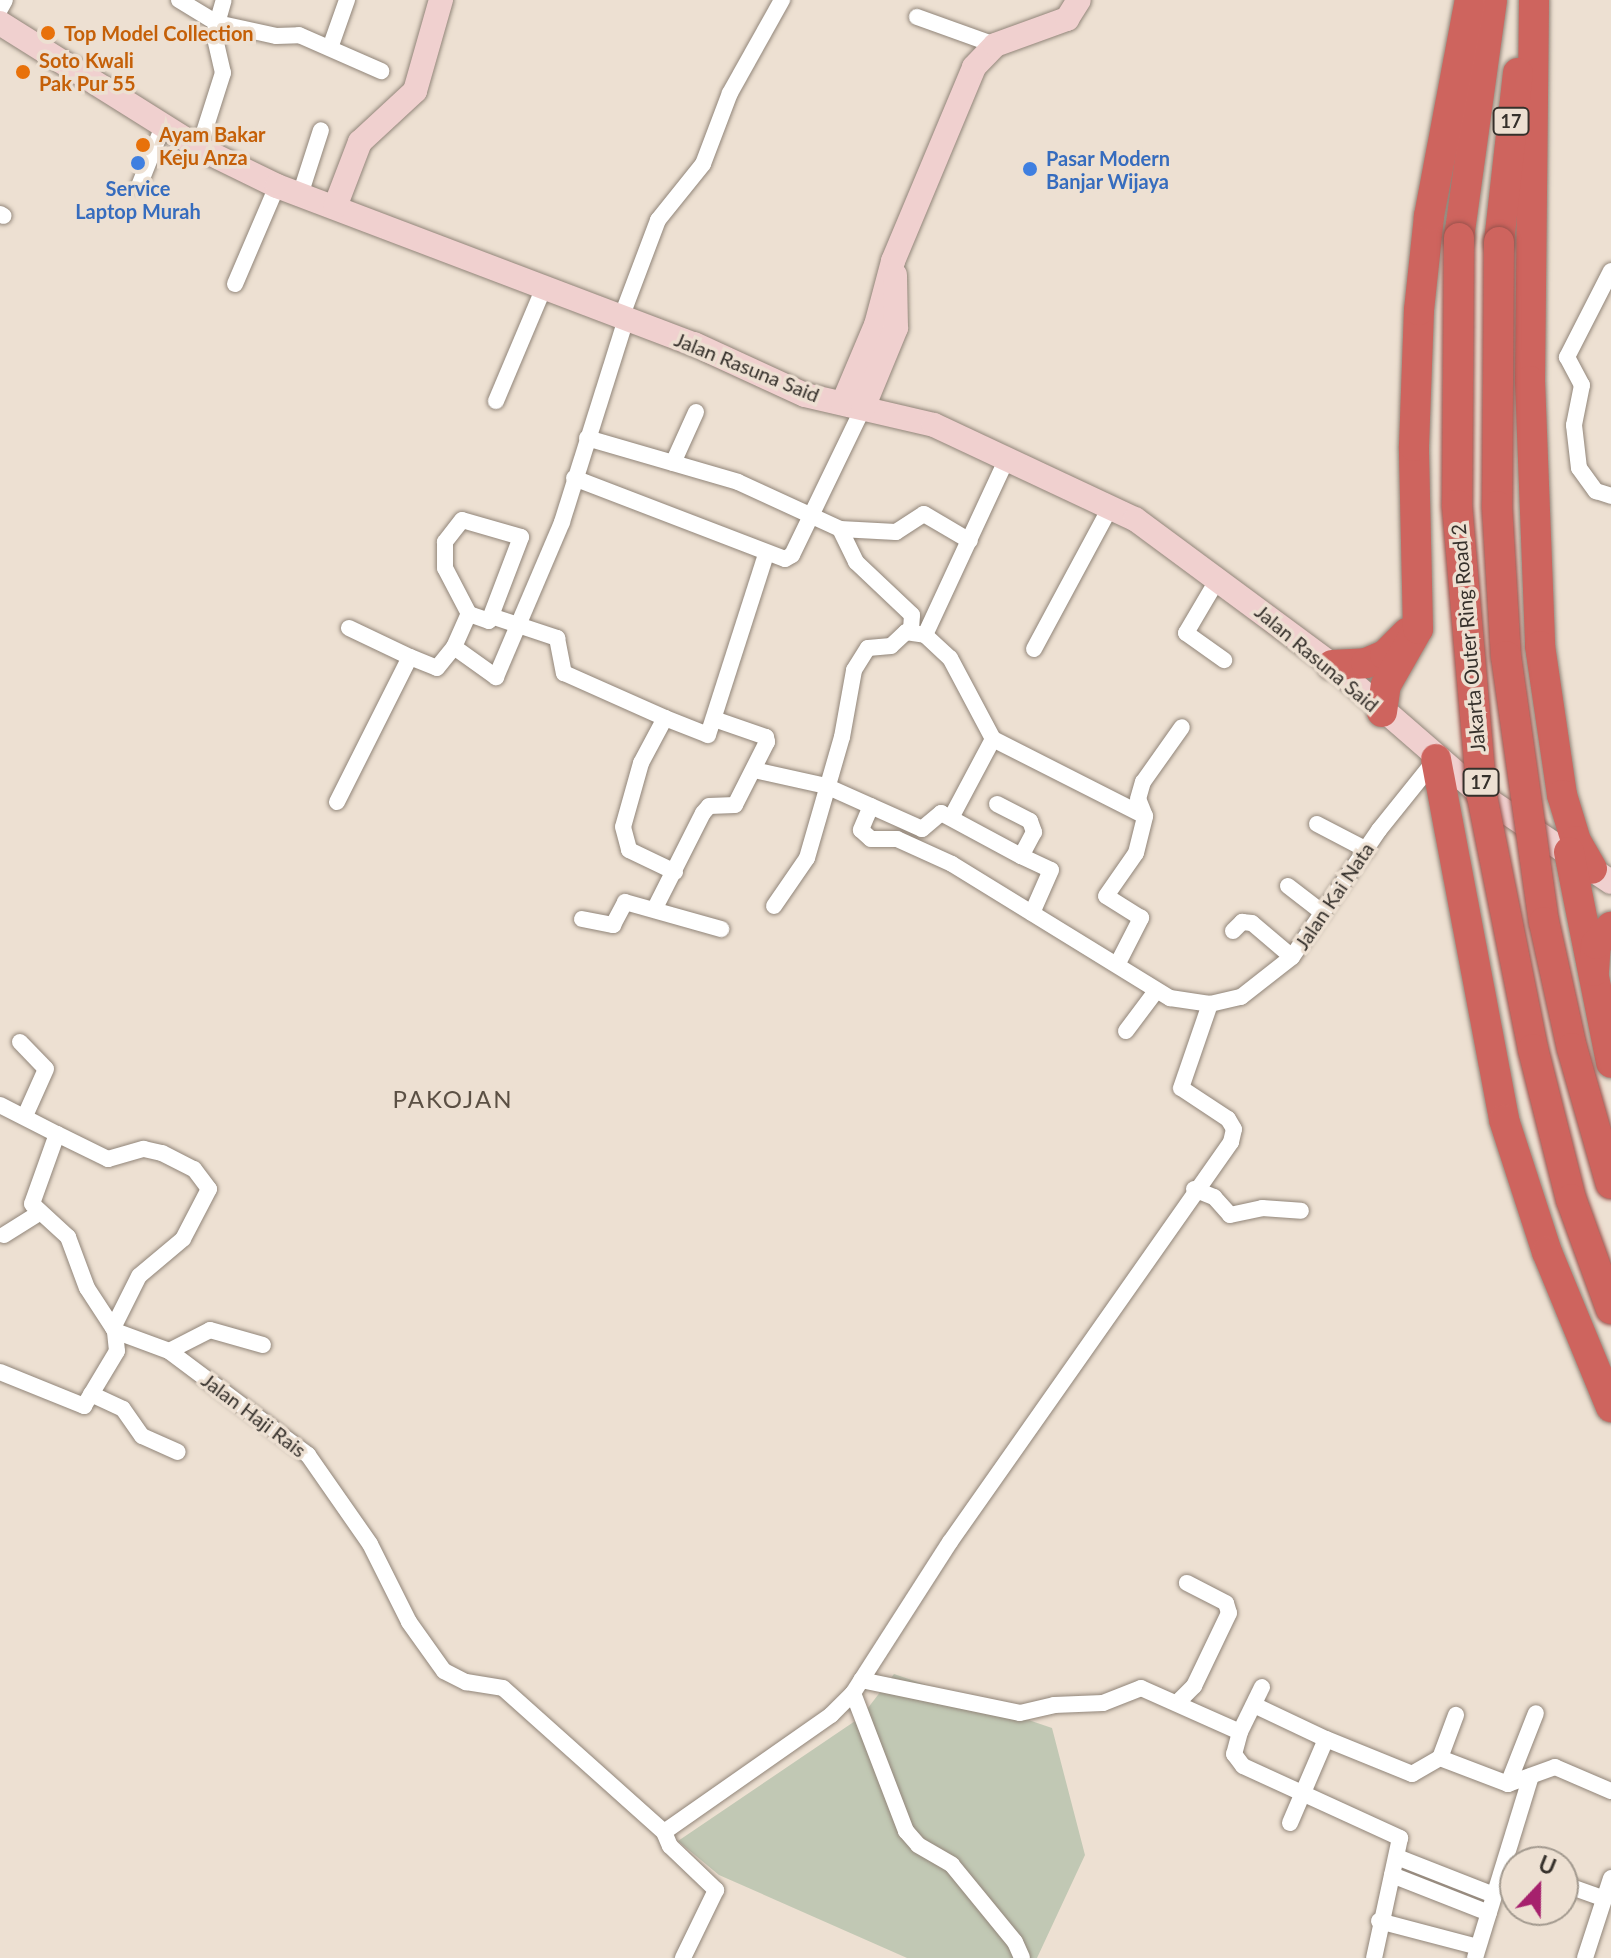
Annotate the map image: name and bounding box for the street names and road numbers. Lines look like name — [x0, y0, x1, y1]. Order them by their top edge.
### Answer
road number: 17 — [1491, 107, 1531, 135]
street label: Jalan Rasuna Said — [671, 327, 823, 407]
street label: Jakarta Outer Ring Road 2 — [1446, 523, 1490, 753]
street label: Jalan Rasuna Said — [1250, 599, 1384, 717]
road number: 17 — [1461, 768, 1501, 796]
street label: Jalan Kai Nata — [1289, 838, 1379, 954]
street label: Jalan Haji Rais — [197, 1368, 311, 1462]

